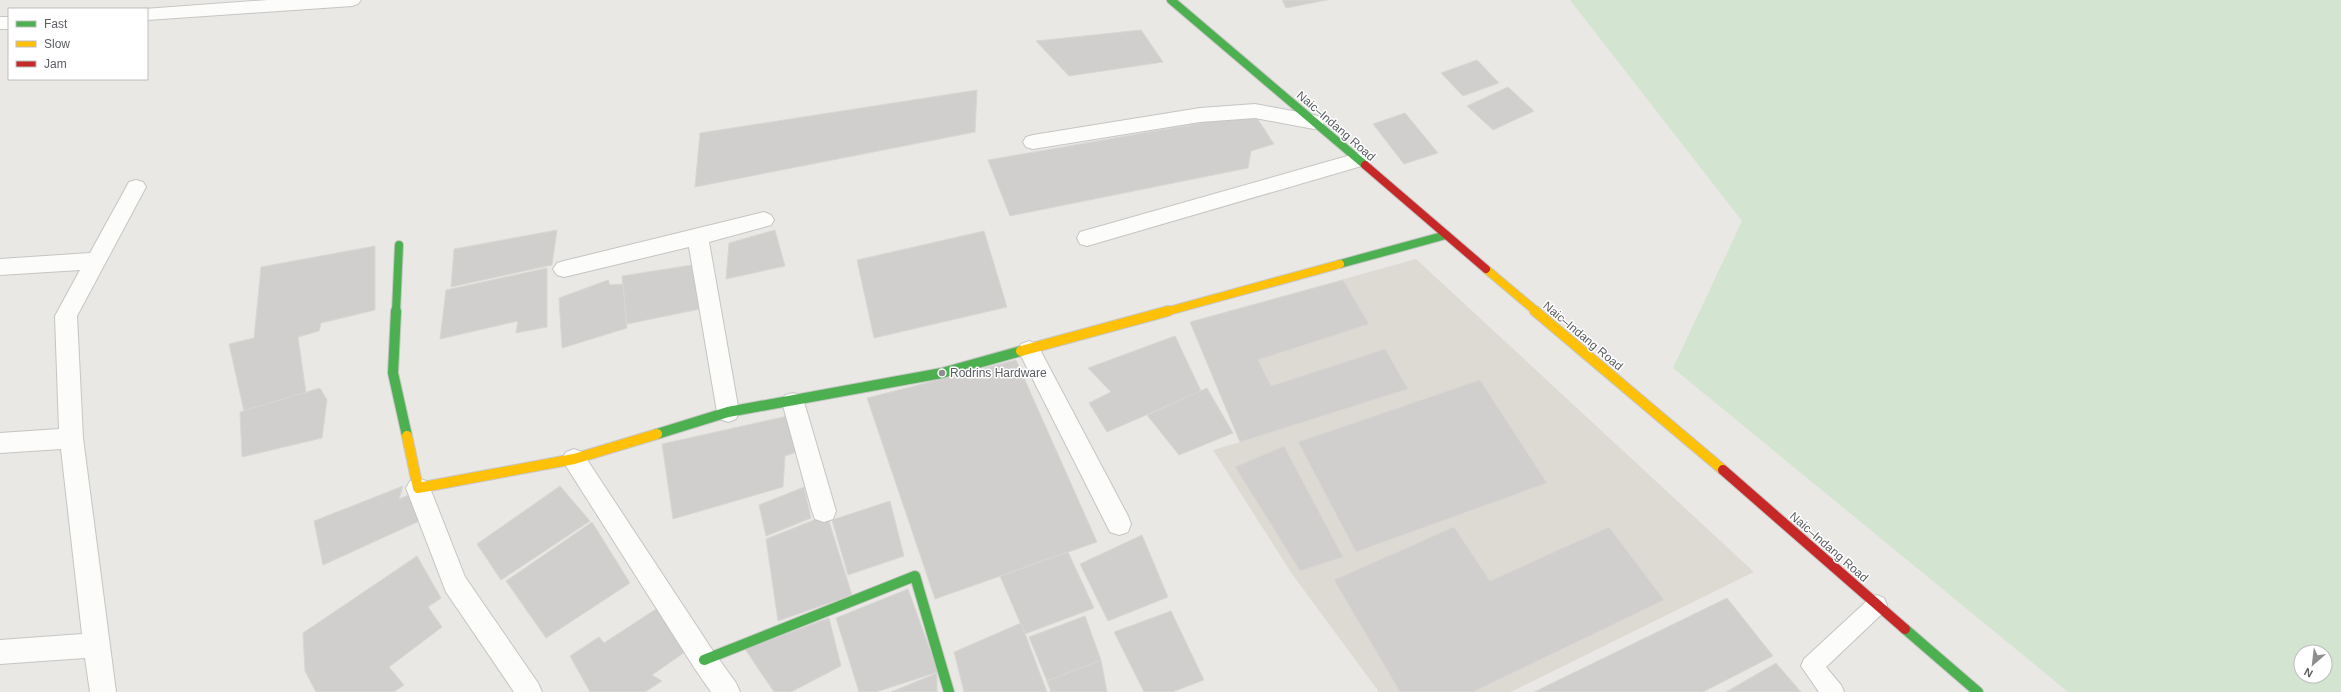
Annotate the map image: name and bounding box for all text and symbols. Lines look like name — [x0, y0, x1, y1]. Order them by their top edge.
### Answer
legend — [8, 8, 148, 80]
text: Fast — [44, 17, 68, 31]
text: Slow — [44, 37, 70, 51]
text: Jam — [44, 57, 67, 71]
street label: Naic–Indang Road — [1294, 88, 1378, 164]
street label: Naic–Indang Road — [1540, 299, 1626, 373]
place label: Rodrins Hardware — [950, 366, 1047, 380]
marker: Rodrins Hardware — [937, 368, 947, 378]
street label: Naic–Indang Road — [1787, 509, 1871, 585]
north arrow — [2293, 644, 2333, 684]
text: N — [2302, 666, 2315, 680]

